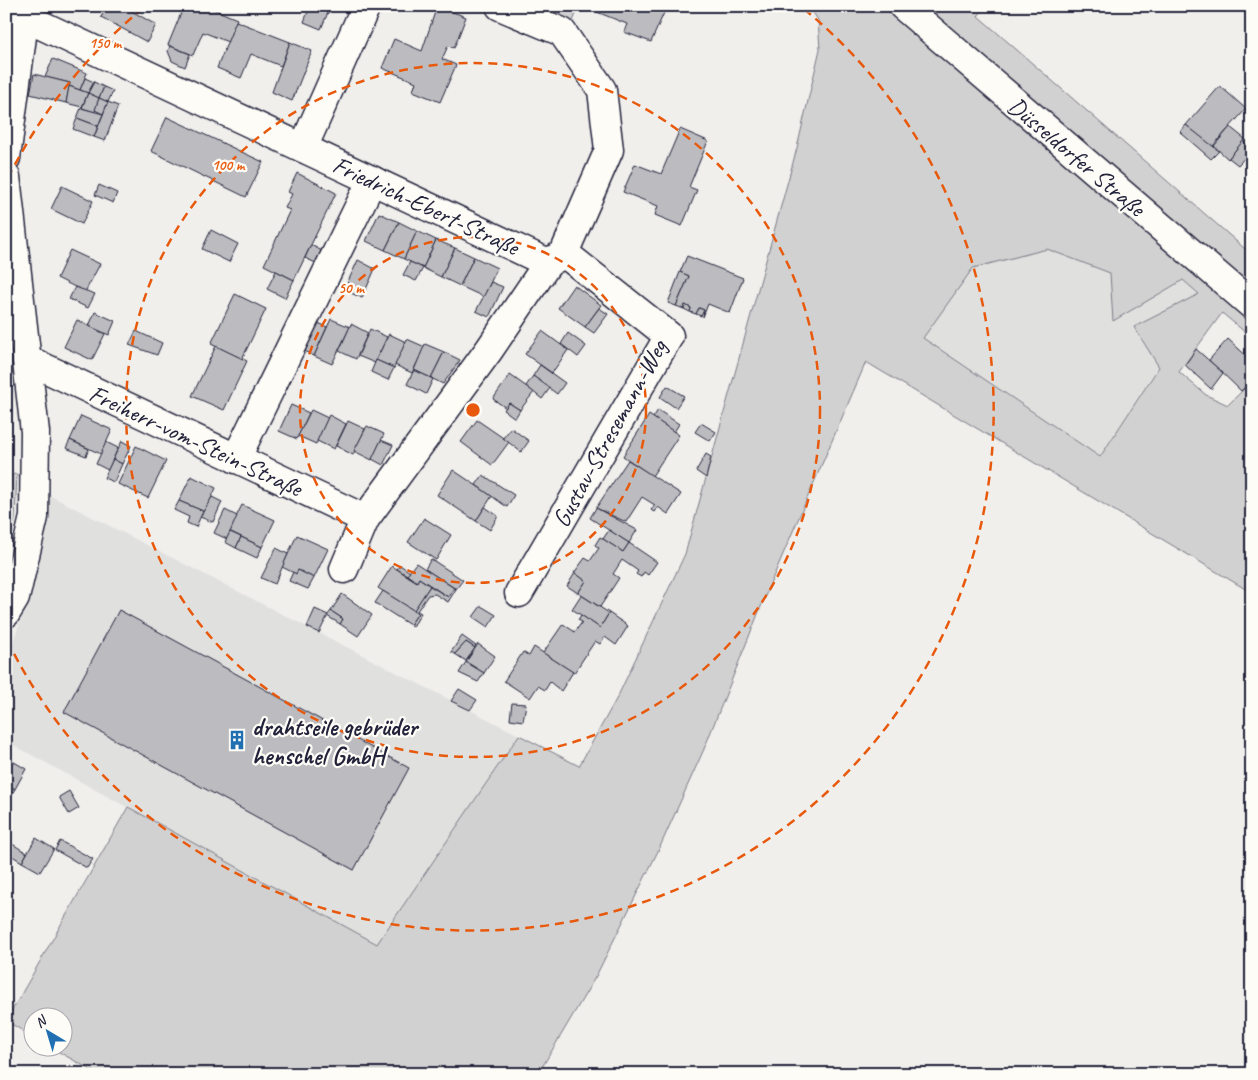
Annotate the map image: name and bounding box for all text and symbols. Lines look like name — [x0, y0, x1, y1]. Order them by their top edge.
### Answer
text: 150 m — [89, 34, 123, 53]
street label: Düsseldorfer Straße — [1001, 90, 1153, 225]
street label: Friedrich-Ebert-Straße — [328, 149, 525, 264]
text: 100 m — [212, 156, 246, 175]
text: 50 m — [338, 279, 365, 298]
street label: Gustav-Stresemann-Weg — [545, 333, 675, 533]
street label: Freiherr-vom-Stein-Straße — [84, 378, 309, 505]
centre of rings — [464, 401, 482, 419]
place label: drahtseile gebrüder henschel GmbH — [252, 711, 420, 772]
building icon: drahtseile gebrüder henschel GmbH — [226, 729, 248, 751]
north arrow — [22, 1008, 72, 1058]
text: N — [32, 1011, 51, 1032]

